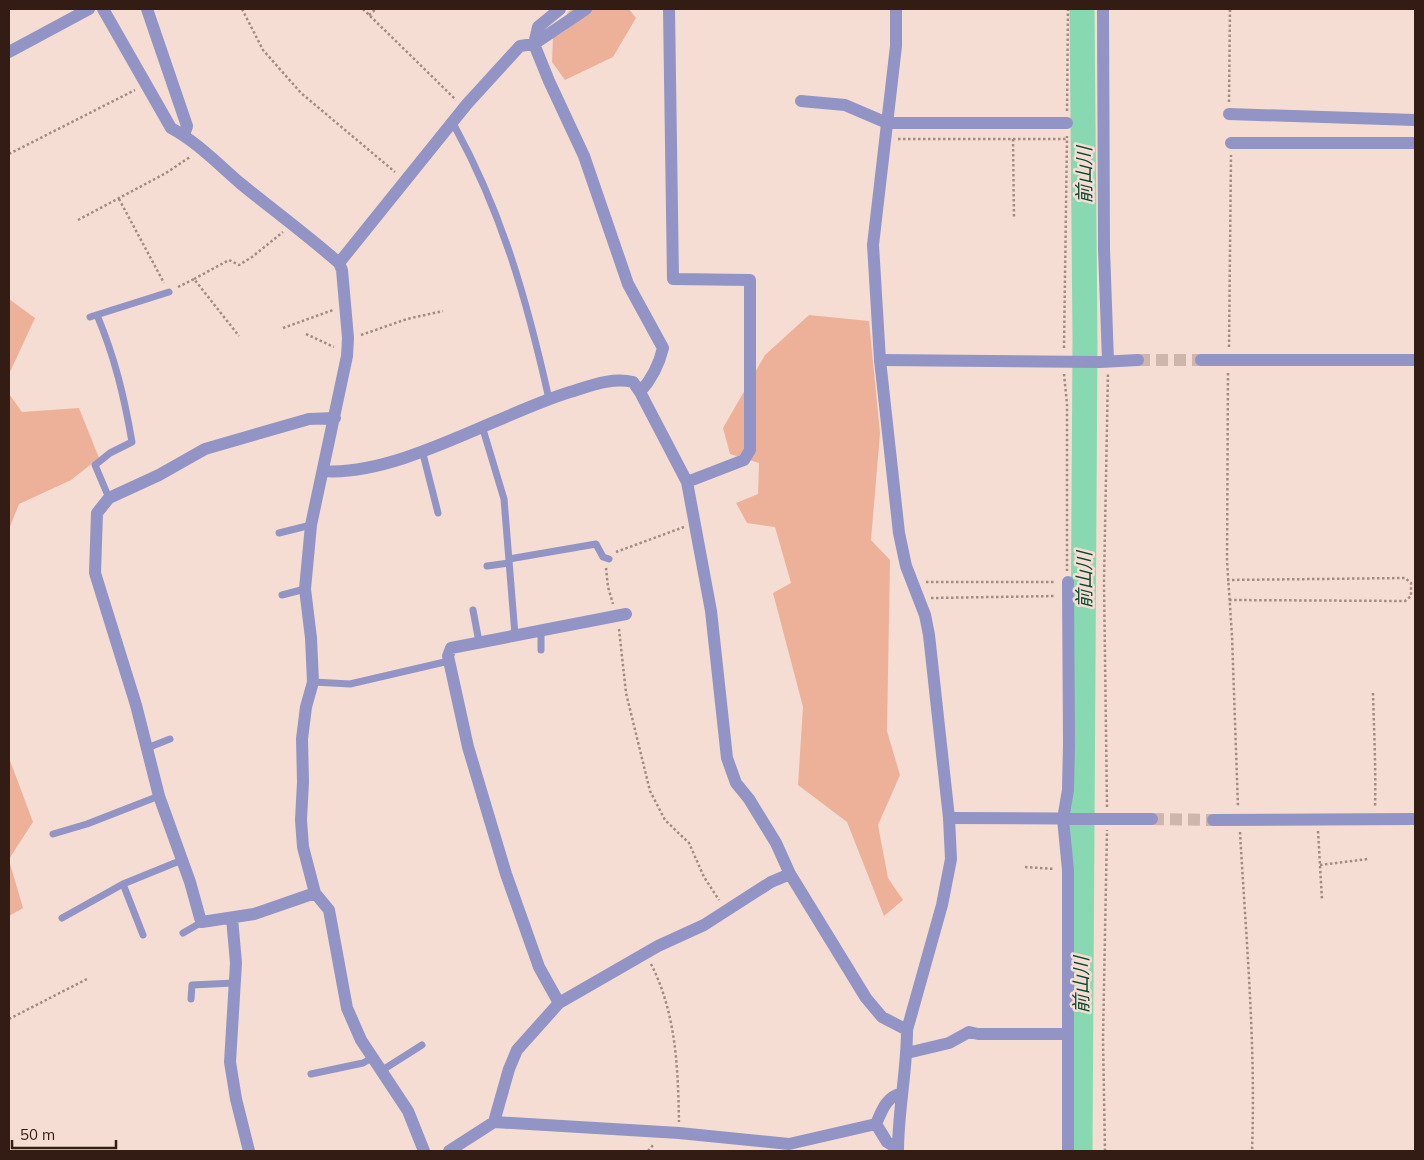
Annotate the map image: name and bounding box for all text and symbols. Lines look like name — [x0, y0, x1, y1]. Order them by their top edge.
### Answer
water label: 前山川 — [1072, 145, 1096, 204]
water label: 前山川 — [1072, 550, 1096, 609]
water label: 前山川 — [1069, 955, 1093, 1014]
scale bar — [12, 1118, 116, 1150]
text: 50 m — [20, 1125, 55, 1144]

